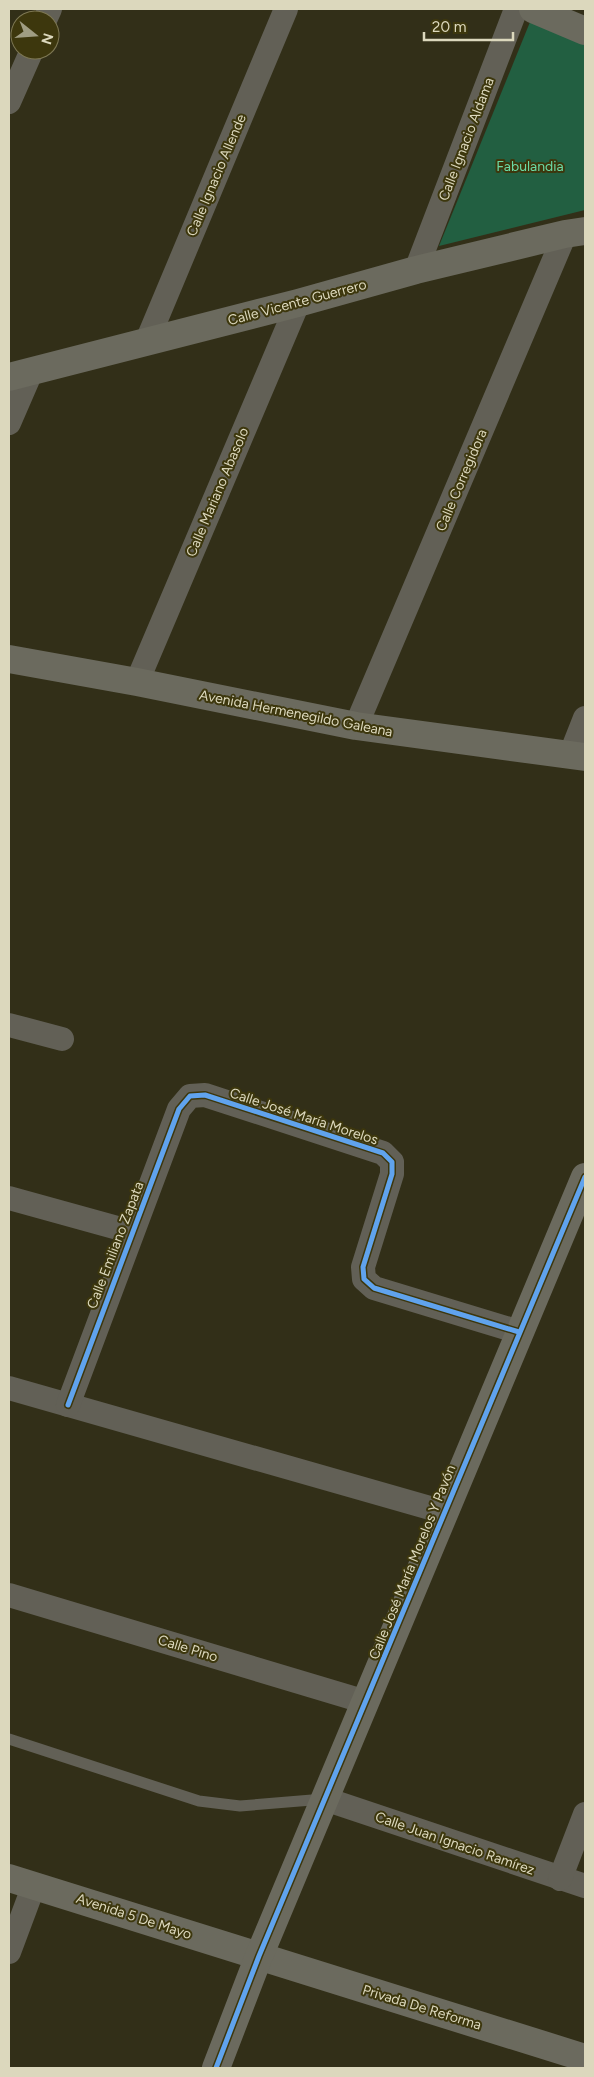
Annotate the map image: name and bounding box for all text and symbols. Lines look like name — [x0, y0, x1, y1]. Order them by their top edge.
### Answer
north arrow — [10, 10, 60, 60]
scale bar — [424, 10, 513, 42]
text: 20 m — [432, 18, 466, 36]
text: N — [37, 31, 57, 46]
street label: Calle Ignacio Aldama — [435, 75, 498, 203]
street label: Calle Ignacio Allende — [183, 111, 250, 239]
park label: Fabulandia — [496, 158, 564, 175]
street label: Calle Vicente Guerrero — [226, 276, 368, 329]
street label: Calle Mariano Abasolo — [183, 425, 252, 559]
street label: Calle Corregidora — [432, 426, 491, 534]
street label: Avenida Hermenegildo Galeana — [198, 686, 394, 741]
street label: Calle José María Morelos — [227, 1084, 380, 1149]
street label: Calle Emiliano Zapata — [83, 1179, 148, 1311]
street label: Calle José María Morelos Y Pavón — [366, 1462, 459, 1662]
street label: Calle Pino — [156, 1631, 220, 1666]
street label: Calle Juan Ignacio Ramírez — [373, 1808, 537, 1879]
street label: Avenida 5 De Mayo — [74, 1890, 194, 1943]
street label: Privada De Reforma — [360, 1981, 483, 2034]

